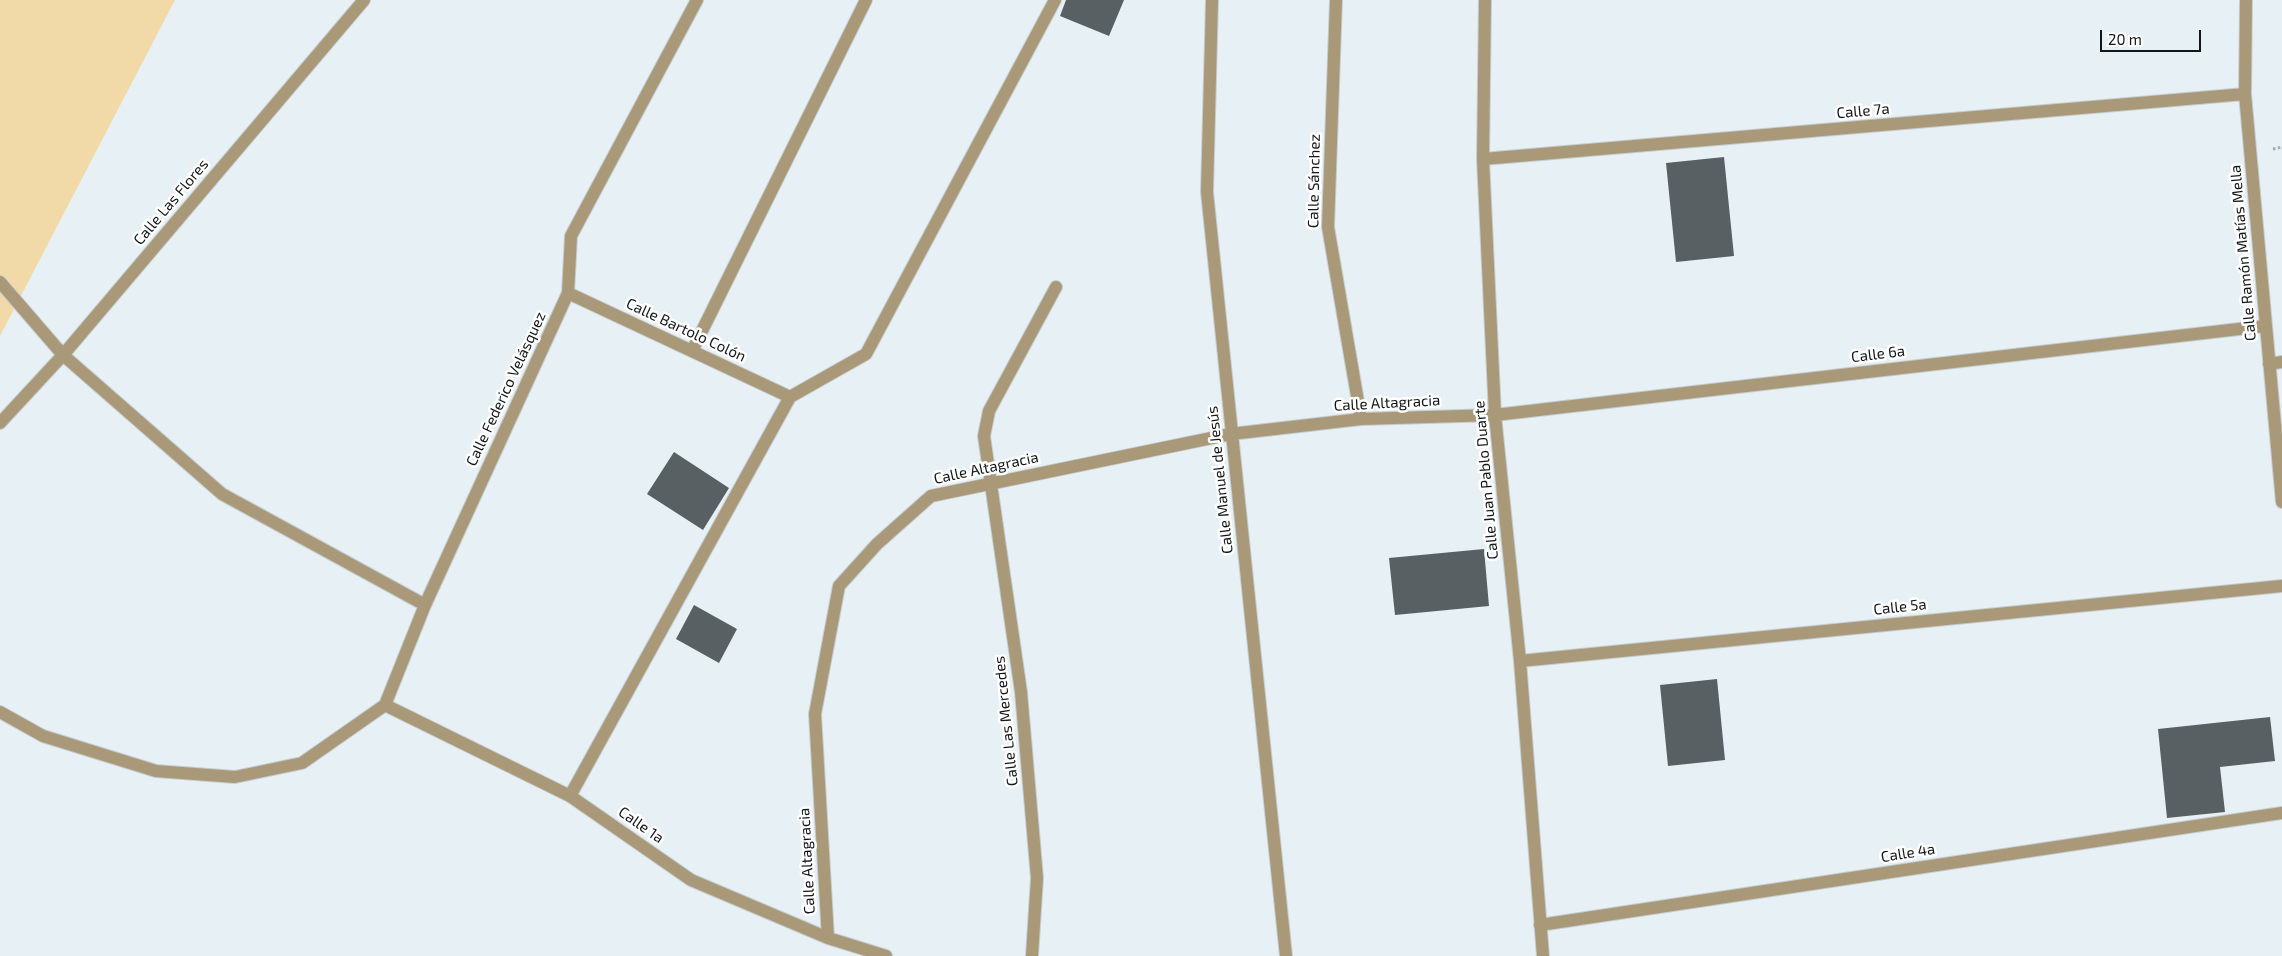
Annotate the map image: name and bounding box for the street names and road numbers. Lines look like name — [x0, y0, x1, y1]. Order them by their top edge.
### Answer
street label: Calle 7a — [1836, 100, 1890, 122]
street label: Calle Sánchez — [1304, 134, 1324, 228]
street label: Calle Las Flores — [130, 155, 212, 249]
street label: Calle Ramón Matías Mella — [2226, 164, 2260, 342]
street label: Calle Bartolo Colón — [623, 294, 749, 366]
street label: Calle Federico Velásquez — [462, 309, 550, 469]
street label: Calle 6a — [1850, 342, 1906, 366]
street label: Calle Altagracia — [1333, 391, 1441, 415]
street label: Calle Juan Pablo Duarte — [1470, 400, 1502, 560]
street label: Calle Manuel de Jesús — [1203, 405, 1237, 555]
street label: Calle Altagracia — [932, 448, 1040, 488]
street label: Calle 5a — [1873, 595, 1927, 619]
street label: Calle Las Mercedes — [990, 655, 1022, 787]
street label: Calle 1a — [615, 803, 667, 847]
street label: Calle Altagracia — [795, 807, 819, 915]
street label: Calle 4a — [1880, 840, 1936, 866]

